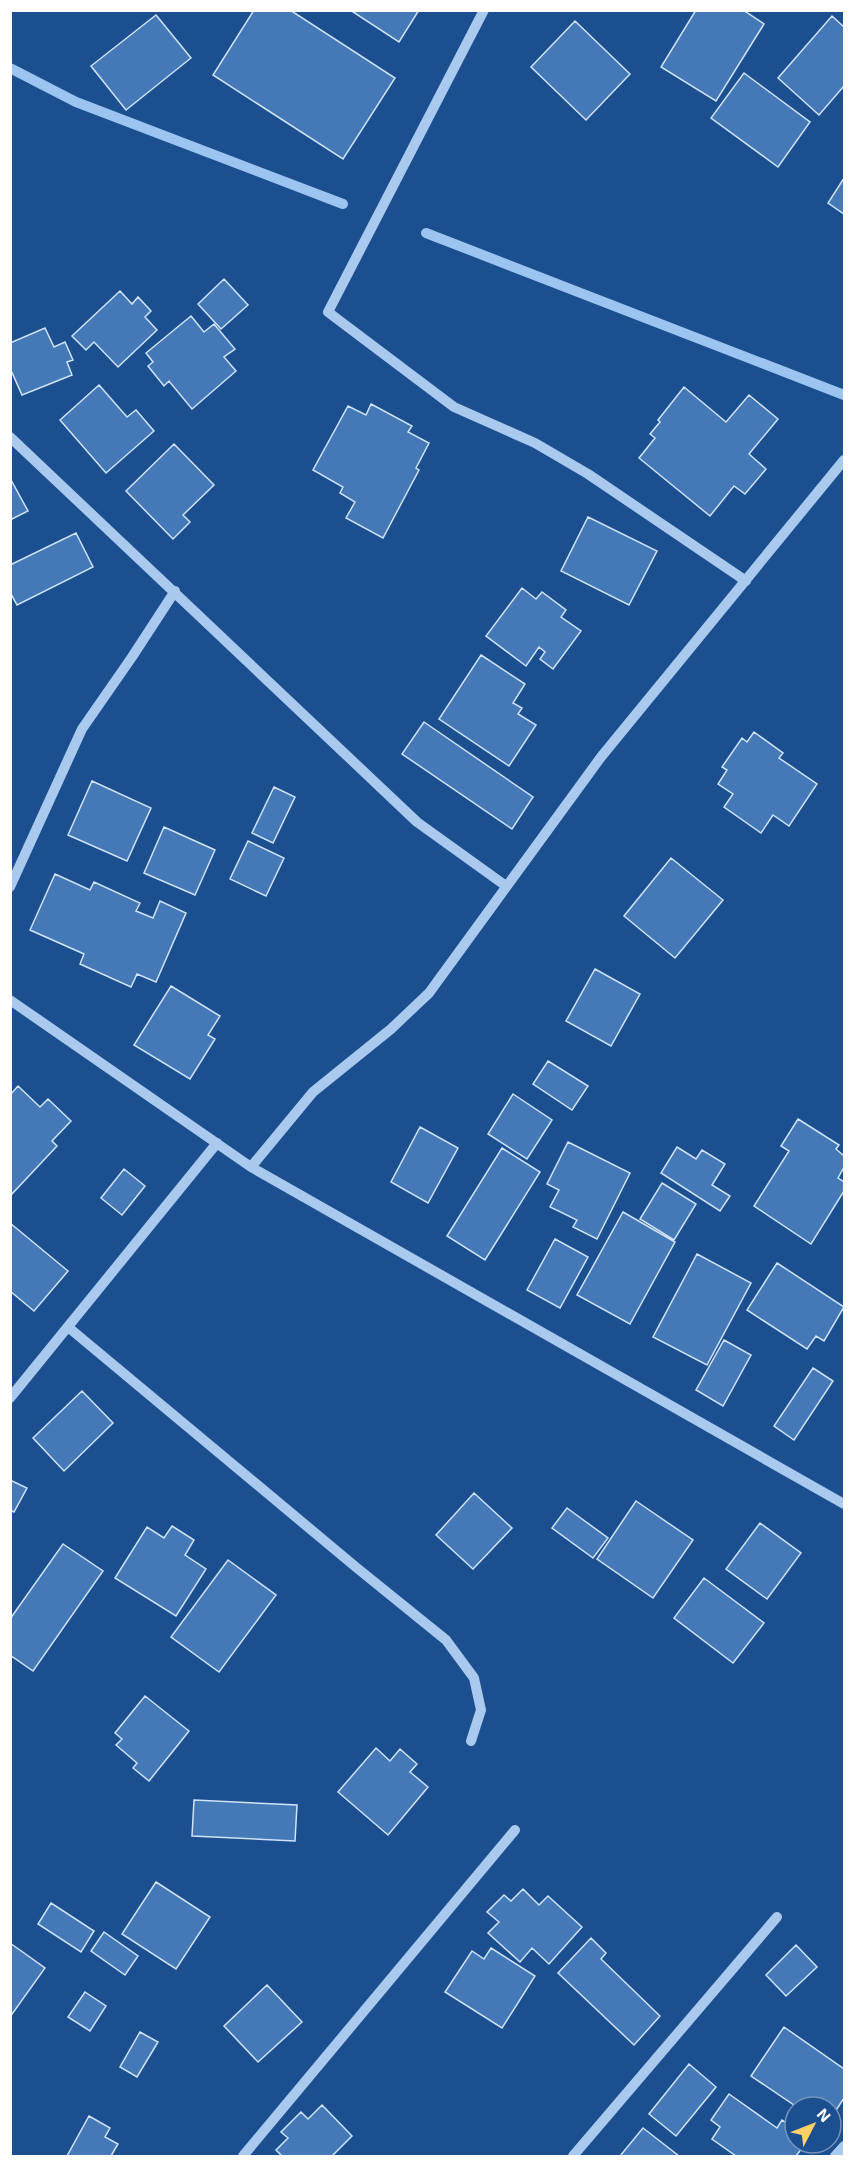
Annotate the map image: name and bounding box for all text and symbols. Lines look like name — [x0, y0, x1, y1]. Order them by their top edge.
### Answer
north arrow — [783, 2095, 843, 2155]
text: N — [814, 2104, 835, 2125]

